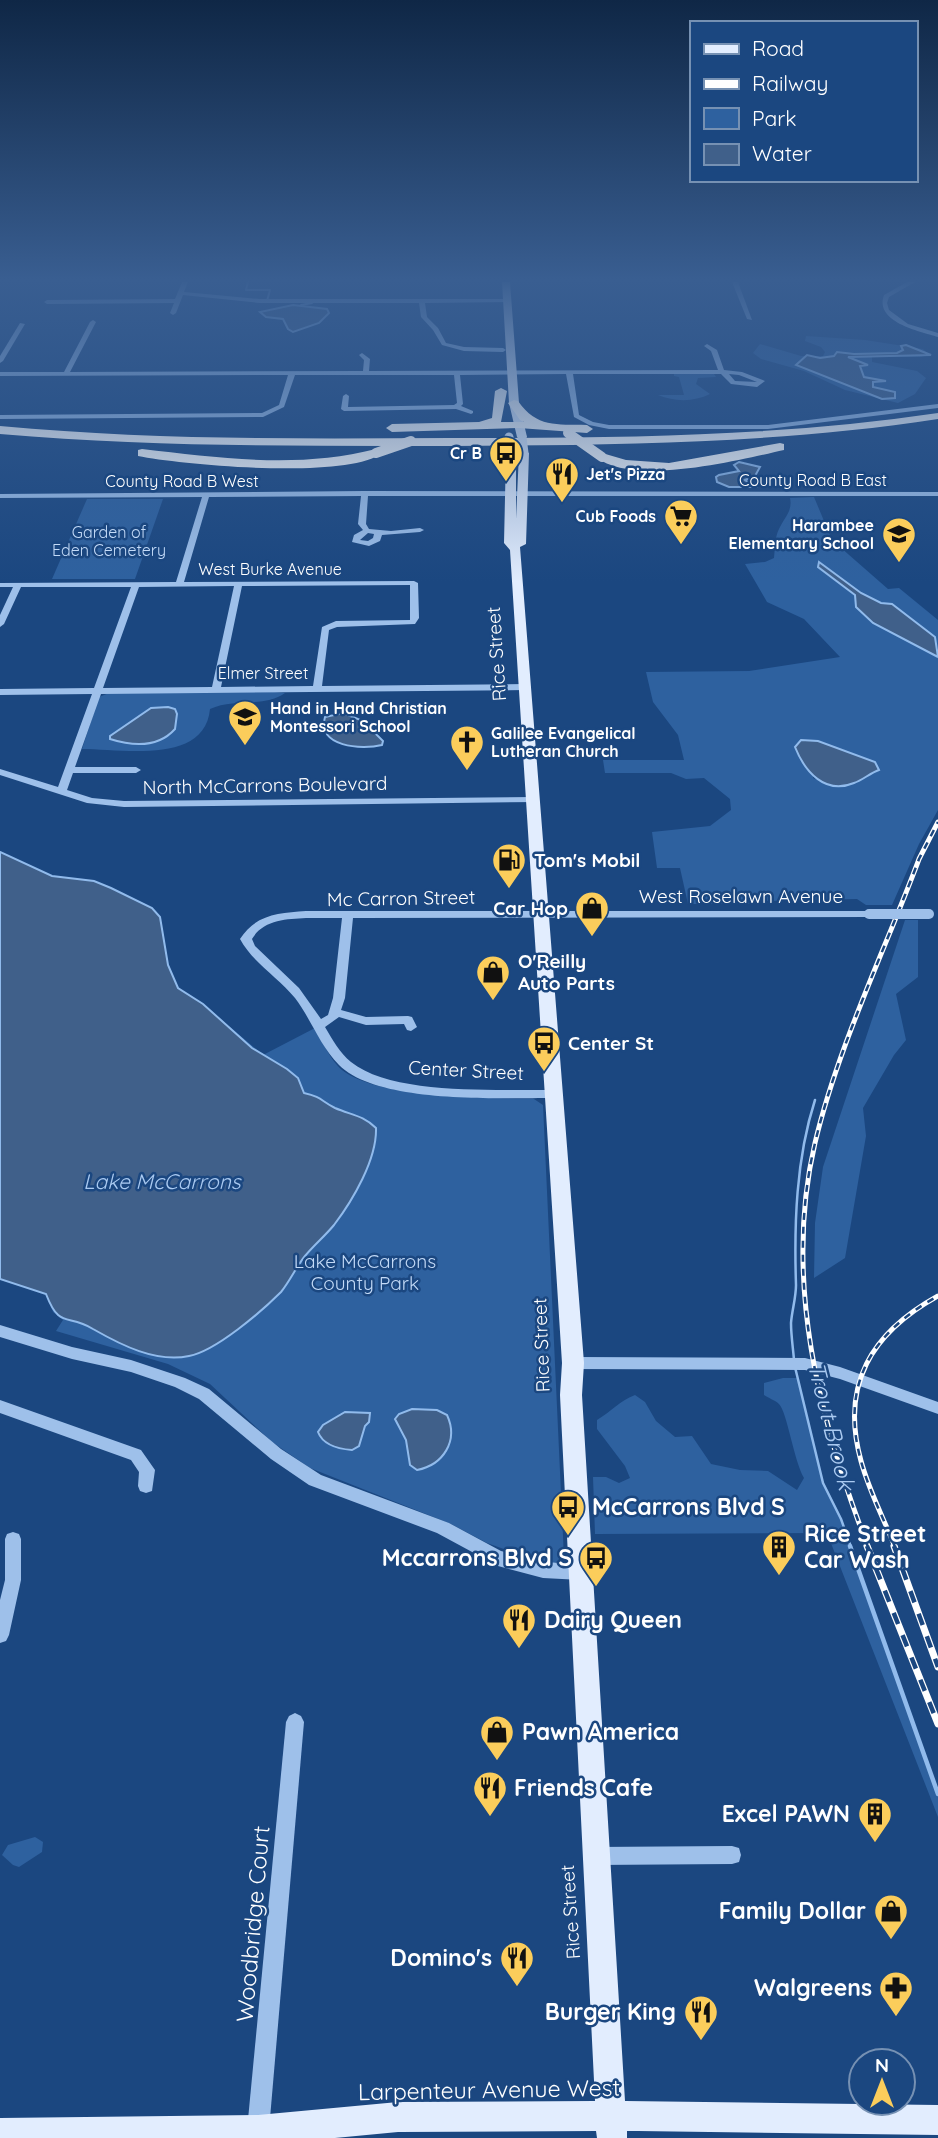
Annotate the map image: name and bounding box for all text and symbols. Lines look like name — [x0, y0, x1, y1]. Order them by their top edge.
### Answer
legend — [690, 21, 917, 182]
text: Road — [752, 35, 804, 61]
text: Railway — [752, 70, 828, 96]
text: Park — [752, 105, 796, 131]
text: Water — [752, 140, 812, 166]
bus stop icon: Cr B — [487, 434, 525, 483]
place label: Cr B — [450, 443, 482, 463]
restaurant icon: Jet's Pizza — [543, 455, 581, 504]
place label: Jet's Pizza — [586, 464, 665, 484]
street label: County Road B East — [739, 470, 887, 490]
street label: County Road B West — [105, 471, 259, 491]
supermarket icon: Cub Foods — [662, 497, 700, 546]
place label: Cub Foods — [576, 506, 656, 526]
place label: Harambee Elementary School — [729, 515, 874, 553]
school or university icon: Harambee Elementary School — [880, 515, 918, 564]
park label: Garden of Eden Cemetery — [52, 522, 166, 560]
street label: West Burke Avenue — [198, 559, 342, 579]
street label: Rice Street — [481, 606, 511, 702]
street label: Elmer Street — [218, 663, 308, 683]
school or university icon: Hand in Hand Christian Montessori School — [226, 698, 264, 747]
place label: Hand in Hand Christian Montessori School — [270, 698, 447, 736]
church icon: Galilee Evangelical Lutheran Church — [448, 723, 486, 772]
place label: Galilee Evangelical Lutheran Church — [491, 723, 636, 761]
street label: North McCarrons Boulevard — [142, 771, 388, 799]
fuel station icon: Tom's Mobil — [490, 841, 528, 890]
place label: Tom's Mobil — [534, 848, 640, 872]
street label: West Roselawn Avenue — [639, 884, 843, 908]
street label: Mc Carron Street — [327, 885, 475, 911]
shop icon: Car Hop — [573, 889, 611, 938]
place label: Car Hop — [493, 896, 568, 920]
place label: O'Reilly Auto Parts — [518, 949, 615, 995]
shop icon: O'Reilly Auto Parts — [474, 953, 512, 1002]
bus stop icon: Center St — [525, 1024, 563, 1073]
place label: Center St — [568, 1031, 654, 1055]
street label: Center Street — [408, 1055, 524, 1085]
water label: Lake McCarrons — [83, 1168, 242, 1194]
park label: Lake McCarrons County Park — [294, 1249, 436, 1295]
street label: Rice Street — [527, 1297, 555, 1393]
water label: Trout Brook — [802, 1359, 863, 1495]
bus stop icon: McCarrons Blvd S — [549, 1488, 587, 1537]
place label: McCarrons Blvd S — [592, 1492, 785, 1521]
place label: Rice Street Car Wash — [804, 1519, 926, 1574]
building icon: Rice Street Car Wash — [760, 1528, 798, 1577]
bus stop icon: Mccarrons Blvd S — [577, 1539, 615, 1588]
place label: Mccarrons Blvd S — [382, 1543, 572, 1572]
restaurant icon: Dairy Queen — [500, 1601, 538, 1650]
place label: Dairy Queen — [544, 1605, 682, 1634]
shop icon: Pawn America — [478, 1713, 516, 1762]
place label: Pawn America — [522, 1717, 679, 1746]
restaurant icon: Friends Cafe — [471, 1769, 509, 1818]
place label: Friends Cafe — [514, 1773, 653, 1802]
building icon: Excel PAWN — [856, 1795, 894, 1844]
place label: Excel PAWN — [722, 1799, 850, 1828]
street label: Woodbridge Court — [229, 1824, 276, 2023]
street label: Rice Street — [555, 1864, 585, 1960]
shop icon: Family Dollar — [872, 1892, 910, 1941]
place label: Family Dollar — [719, 1896, 866, 1925]
restaurant icon: Domino's — [498, 1939, 536, 1988]
place label: Domino's — [390, 1943, 492, 1972]
pharmacy icon: Walgreens — [877, 1969, 915, 2018]
place label: Walgreens — [754, 1973, 872, 2002]
restaurant icon: Burger King — [682, 1993, 720, 2042]
place label: Burger King — [545, 1997, 676, 2026]
north arrow — [847, 2047, 917, 2117]
text: N — [875, 2053, 889, 2077]
street label: Larpenteur Avenue West — [357, 2073, 621, 2106]

